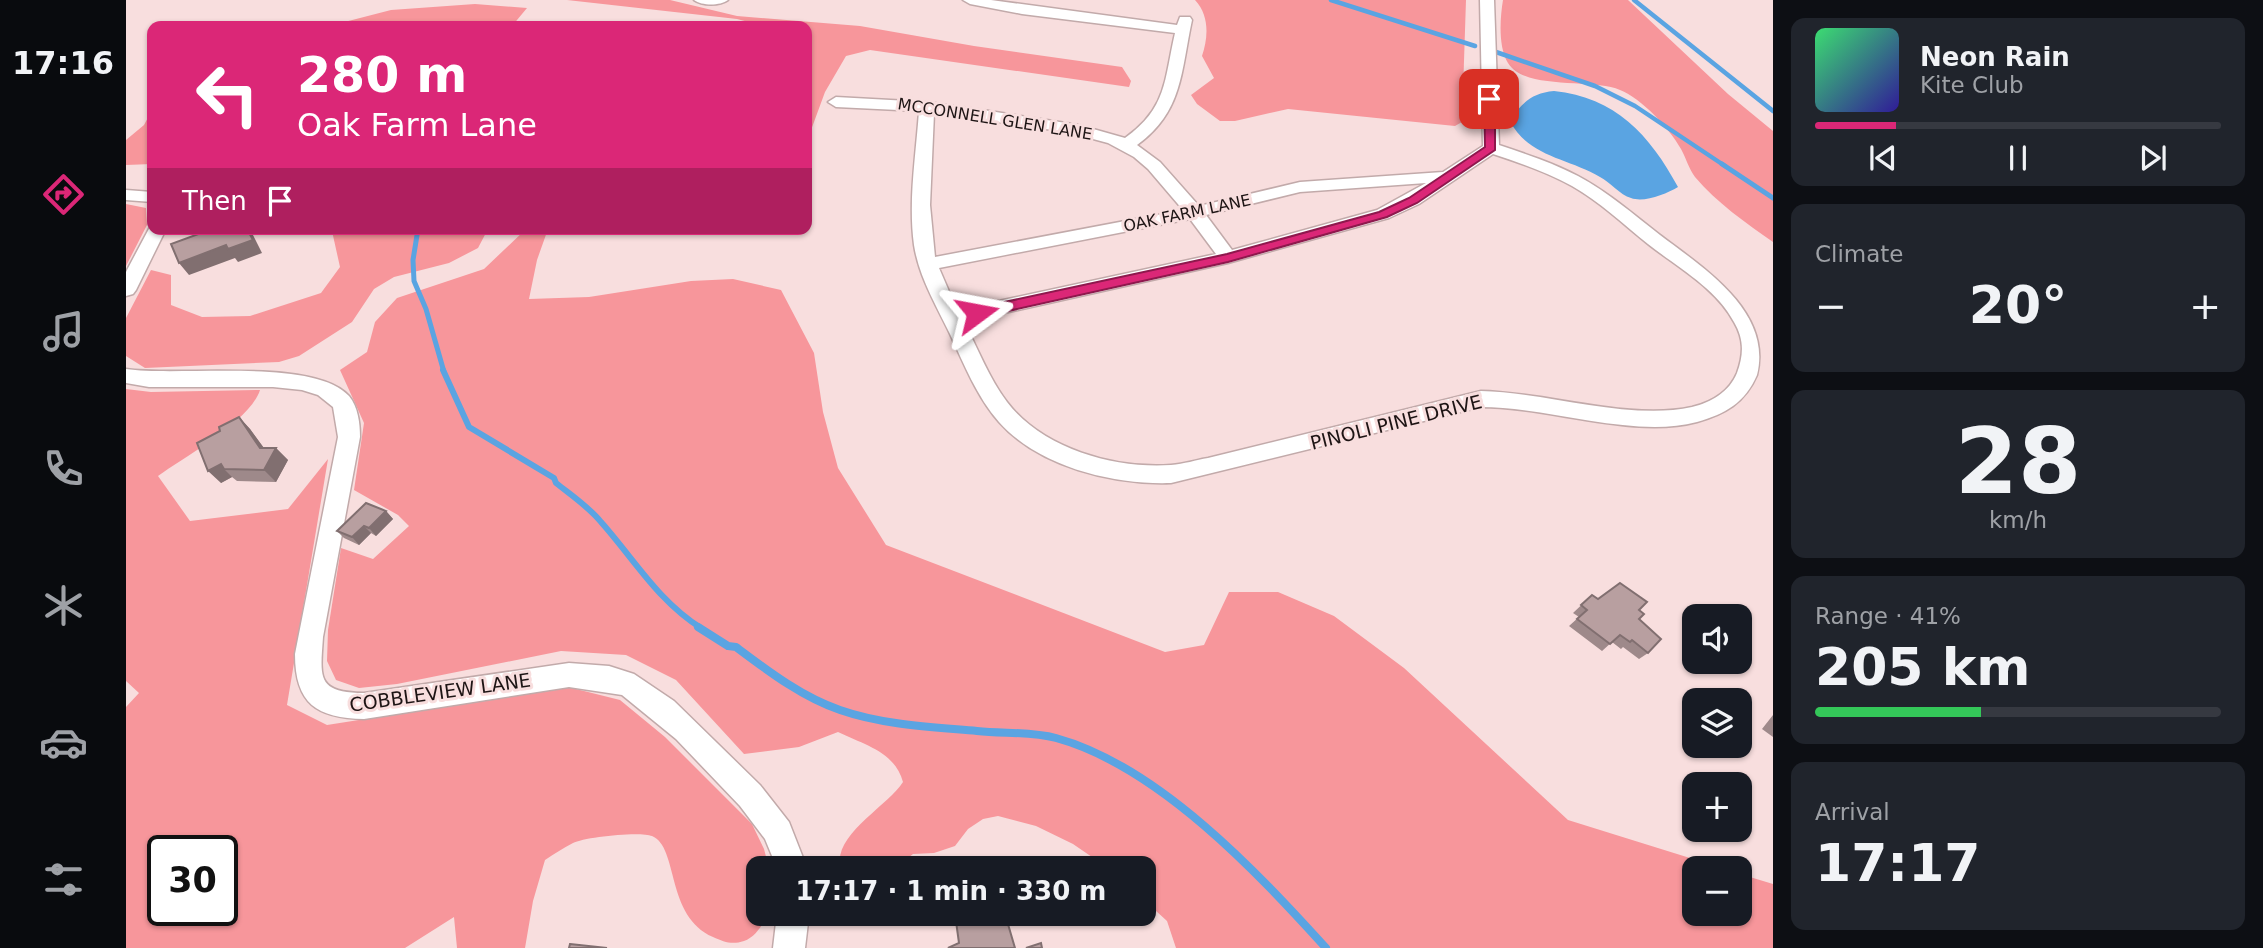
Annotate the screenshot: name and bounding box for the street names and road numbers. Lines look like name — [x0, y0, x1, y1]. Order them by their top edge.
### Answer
street label: MCCONNELL GLEN LANE — [896, 94, 1094, 144]
street label: OAK FARM LANE — [1122, 190, 1252, 236]
street label: PINOLI PINE DRIVE — [1308, 390, 1484, 454]
street label: COBBLEVIEW LANE — [348, 668, 532, 716]

